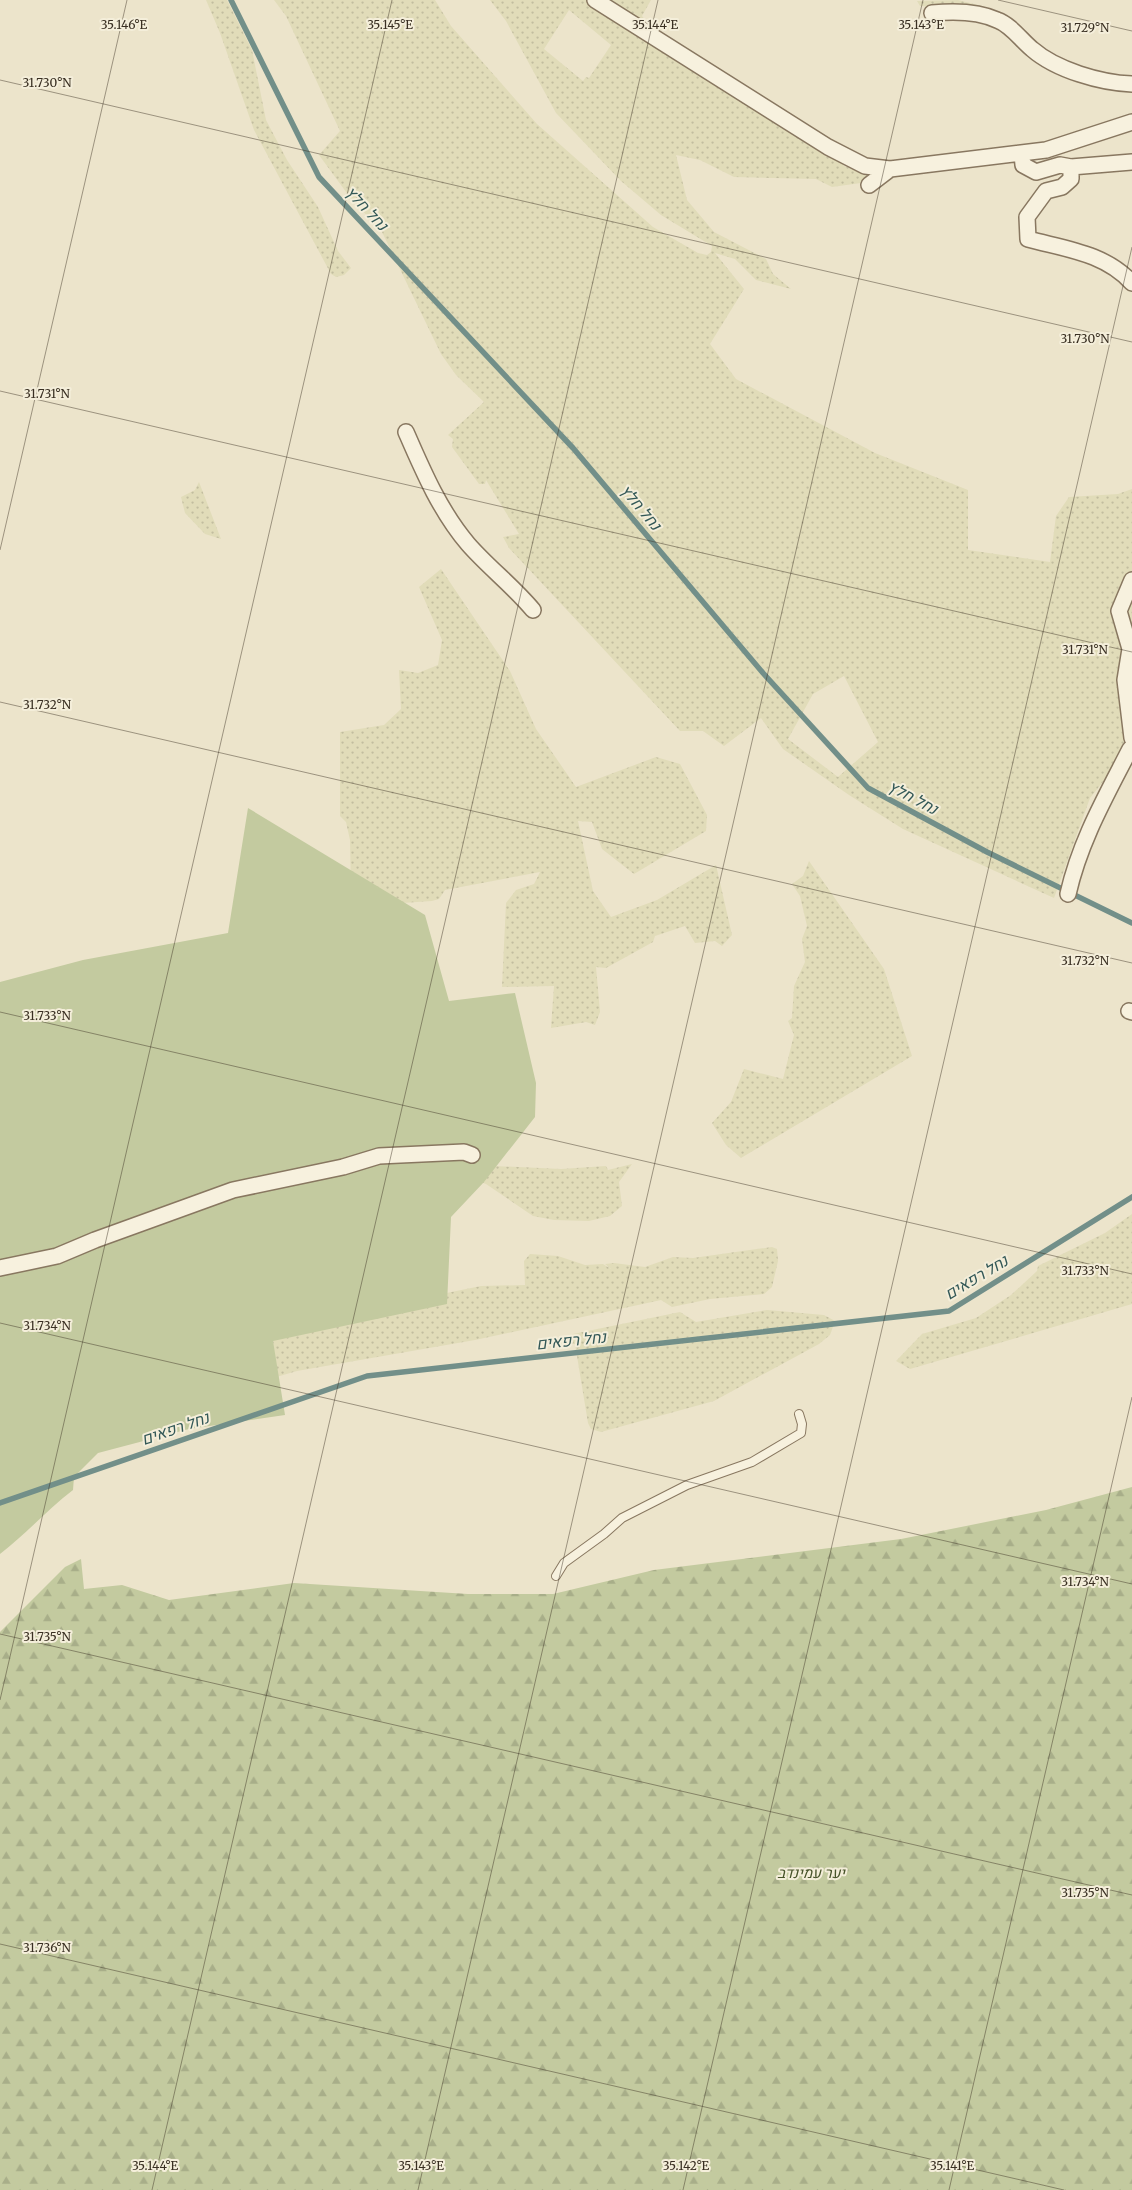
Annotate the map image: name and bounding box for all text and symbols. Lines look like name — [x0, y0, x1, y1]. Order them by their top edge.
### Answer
text: 35.146°E — [101, 17, 148, 32]
text: 35.145°E — [367, 17, 413, 32]
text: 35.144°E — [632, 17, 678, 32]
text: 35.143°E — [898, 17, 944, 32]
text: 31.729°N — [1061, 20, 1110, 35]
text: 31.730°N — [22, 75, 72, 90]
water label: נחל חלץ — [341, 182, 393, 235]
text: 31.730°N — [1060, 331, 1110, 346]
text: 31.731°N — [24, 386, 71, 401]
water label: נחל חלץ — [616, 480, 667, 535]
text: 31.731°N — [1062, 642, 1109, 657]
text: 31.732°N — [23, 697, 72, 712]
water label: נחל חלץ — [885, 776, 942, 819]
text: 31.732°N — [1061, 953, 1110, 968]
text: 31.733°N — [23, 1008, 72, 1023]
water label: נחל רפאים — [941, 1250, 1012, 1304]
text: 31.733°N — [1061, 1263, 1110, 1278]
text: 31.734°N — [23, 1318, 71, 1333]
water label: נחל רפאים — [535, 1326, 608, 1354]
water label: נחל רפאים — [138, 1407, 213, 1449]
text: 31.734°N — [1061, 1574, 1109, 1589]
text: 31.735°N — [23, 1629, 71, 1644]
park label: יער עמינדב — [777, 1863, 846, 1882]
text: 31.735°N — [1061, 1885, 1109, 1900]
text: 31.736°N — [23, 1940, 72, 1955]
text: 35.144°E — [132, 2158, 178, 2173]
text: 35.143°E — [398, 2158, 444, 2173]
text: 35.142°E — [663, 2158, 710, 2173]
text: 35.141°E — [930, 2158, 974, 2173]

